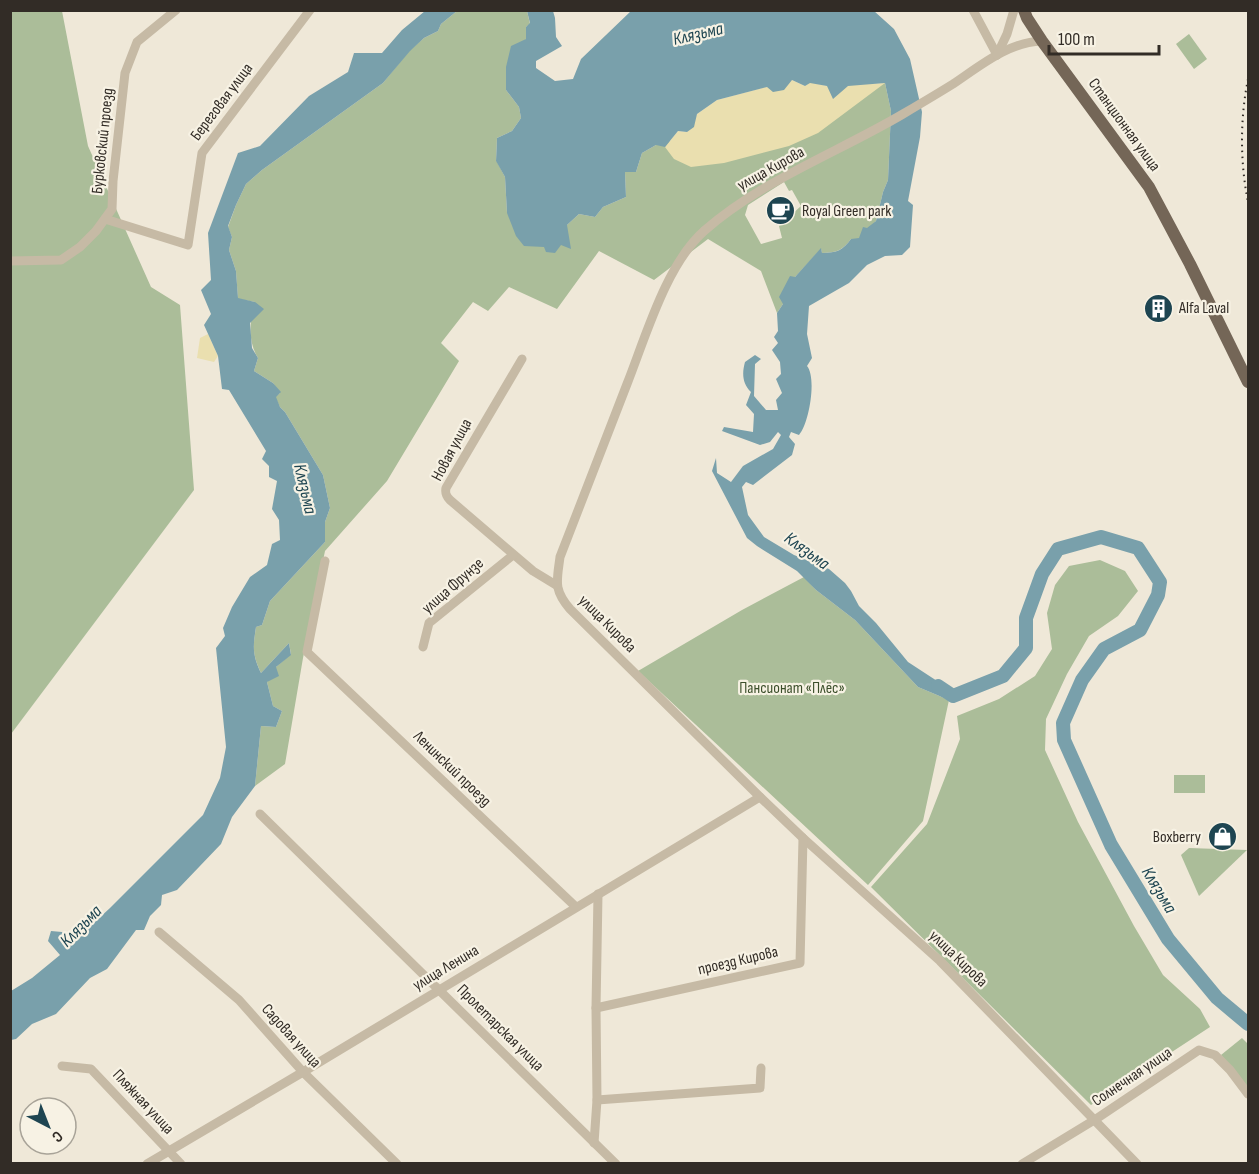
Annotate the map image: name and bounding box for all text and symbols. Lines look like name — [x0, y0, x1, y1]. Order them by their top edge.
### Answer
water label: Клязьма — [671, 18, 726, 50]
scale bar — [1049, 18, 1158, 56]
text: 100 m — [1058, 29, 1095, 50]
street label: Береговая улица — [187, 60, 257, 144]
street label: Станционная улица — [1084, 75, 1164, 175]
street label: Бурковский проезд — [88, 87, 118, 195]
street label: улица Кирова — [734, 143, 808, 195]
cafe icon: Royal Green park — [765, 195, 797, 227]
place label: Royal Green park — [802, 202, 891, 221]
building icon: Alfa Laval — [1142, 292, 1174, 324]
place label: Alfa Laval — [1178, 299, 1229, 318]
street label: Новая улица — [428, 416, 476, 484]
water label: Клязьма — [289, 462, 321, 517]
water label: Клязьма — [780, 528, 834, 575]
street label: улица Фрунзе — [418, 554, 488, 618]
street label: улица Кирова — [574, 591, 640, 657]
park label: Пансионат «Плёс» — [739, 679, 845, 698]
street label: Ленинский проезд — [408, 726, 495, 811]
shop icon: Boxberry — [1206, 821, 1238, 853]
place label: Boxberry — [1153, 828, 1201, 847]
water label: Клязьма — [1137, 863, 1181, 918]
water label: Клязьма — [56, 900, 107, 951]
street label: улица Кирова — [925, 927, 991, 991]
street label: улица Ленина — [410, 941, 482, 995]
street label: проезд Кирова — [696, 943, 780, 979]
street label: Пролетарская улица — [453, 981, 547, 1075]
street label: Садовая улица — [257, 1000, 325, 1072]
street label: Солнечная улица — [1088, 1043, 1176, 1111]
street label: Пляжная улица — [108, 1066, 178, 1138]
north arrow — [18, 1096, 78, 1156]
text: С — [48, 1126, 66, 1146]

